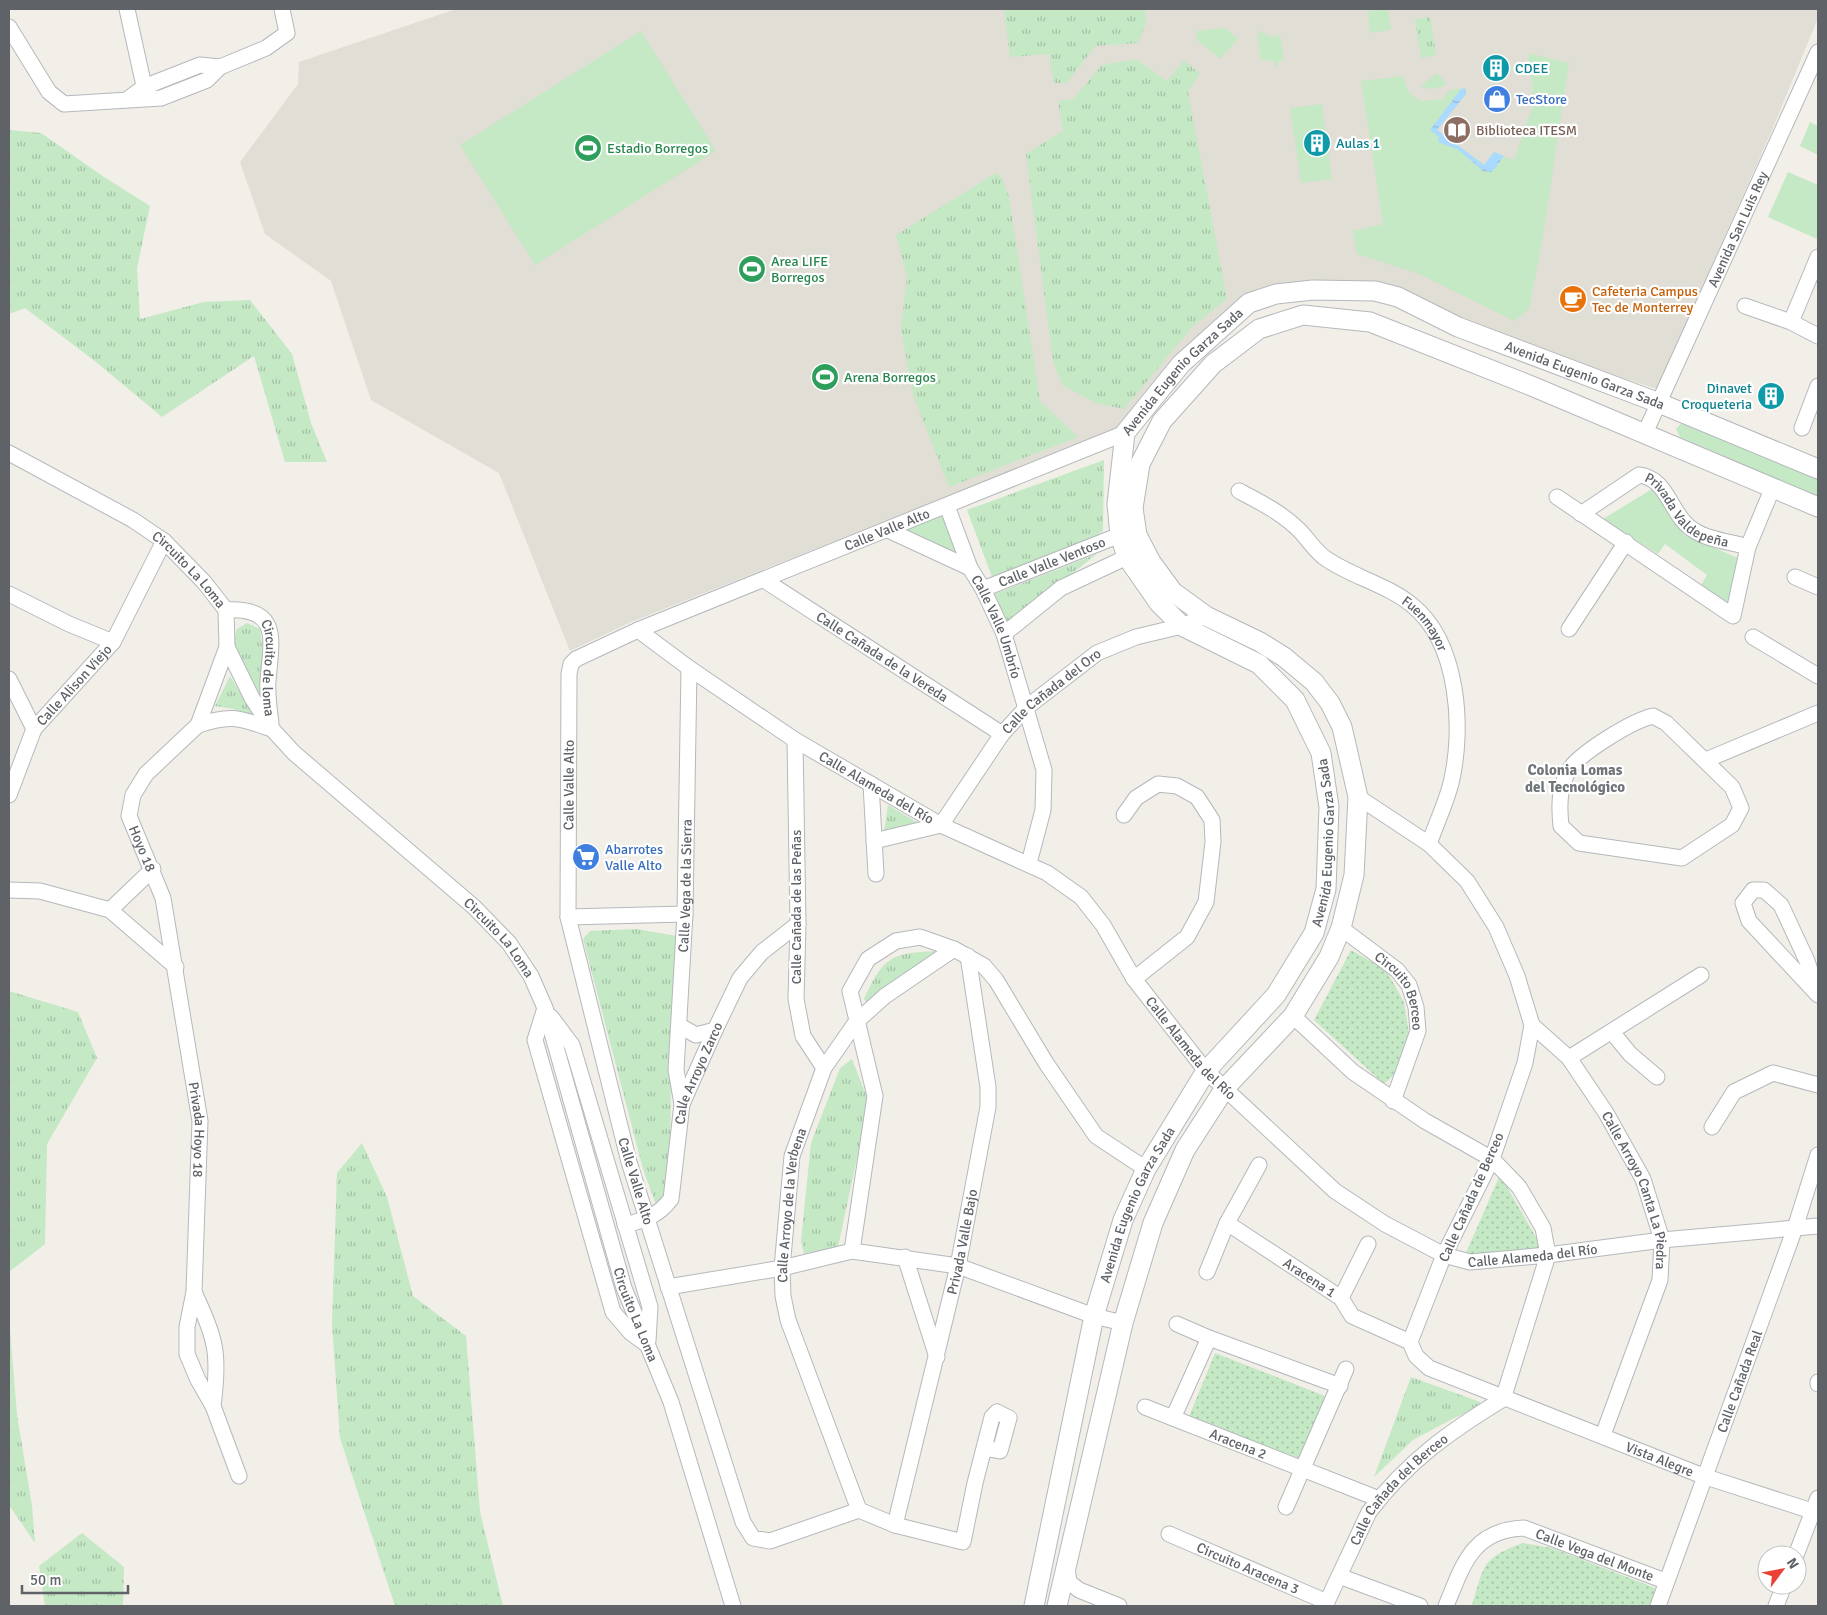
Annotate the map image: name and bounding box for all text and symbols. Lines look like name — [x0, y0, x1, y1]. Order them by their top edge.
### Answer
building icon: CDEE — [1481, 53, 1511, 83]
place label: CDEE — [1515, 60, 1548, 77]
shop icon: TecStore — [1482, 84, 1512, 114]
place label: TecStore — [1516, 91, 1567, 108]
library icon: Biblioteca ITESM — [1442, 115, 1472, 145]
place label: Biblioteca ITESM — [1476, 122, 1577, 139]
building icon: Aulas 1 — [1302, 128, 1332, 158]
sports icon: Estadio Borregos — [573, 133, 603, 163]
place label: Aulas 1 — [1336, 135, 1380, 152]
place label: Estadio Borregos — [607, 140, 708, 157]
street label: Avenida San Luis Rey — [1704, 168, 1772, 290]
place label: Area LIFE Borregos — [771, 253, 828, 286]
sports icon: Area LIFE Borregos — [737, 254, 767, 284]
place label: Cafeteria Campus Tec de Monterrey — [1592, 283, 1698, 316]
cafe icon: Cafeteria Campus Tec de Monterrey — [1558, 284, 1588, 314]
street label: Avenida Eugenio Garza Sada — [1119, 304, 1247, 439]
street label: Avenida Eugenio Garza Sada — [1502, 338, 1667, 413]
sports icon: Arena Borregos — [810, 362, 840, 392]
place label: Arena Borregos — [844, 369, 936, 386]
place label: Dinavet Croqueteria — [1681, 380, 1752, 413]
building icon: Dinavet Croqueteria — [1756, 381, 1786, 411]
street label: Privada Valdepeña — [1642, 469, 1730, 551]
street label: Calle Valle Alto — [842, 505, 932, 555]
street label: Circuito La Loma — [149, 527, 229, 611]
street label: Calle Valle Ventoso — [996, 534, 1108, 591]
street label: Calle Valle Umbrío — [967, 572, 1025, 681]
street label: Fuenmayor — [1399, 592, 1451, 654]
street label: Calle Cañada de la Vereda — [813, 608, 951, 706]
street label: Circuito de loma — [257, 616, 279, 717]
street label: Calle Alison Viejo — [33, 641, 116, 730]
street label: Calle Cañada del Oro — [998, 645, 1104, 738]
street label: Calle Valle Alto — [560, 740, 578, 830]
street label: Calle Alameda del Río — [816, 748, 937, 828]
street label: Avenida Eugenio Garza Sada — [1308, 757, 1338, 929]
district label: Colonia Lomas del Tecnológico — [1525, 761, 1625, 796]
street label: Calle Vega de la Sierra — [675, 819, 696, 953]
street label: Hoyo 18 — [125, 823, 159, 874]
street label: Calle Cañada de las Peñas — [788, 830, 805, 984]
place label: Abarrotes Valle Alto — [605, 841, 663, 874]
supermarket icon: Abarrotes Valle Alto — [571, 842, 601, 872]
street label: Circuito La Loma — [460, 894, 538, 981]
street label: Circuito Berceo — [1371, 948, 1426, 1031]
street label: Calle Alameda del Río — [1142, 993, 1239, 1103]
street label: Calle Arroyo Zarco — [672, 1019, 727, 1125]
street label: Privada Hoyo 18 — [185, 1081, 208, 1178]
street label: Calle Arroyo Canta La Piedra — [1598, 1108, 1670, 1270]
street label: Avenida Eugenio Garza Sada — [1096, 1124, 1179, 1285]
street label: Calle Arroyo de la Verbena — [774, 1126, 811, 1283]
street label: Calle Cañada de Berceo — [1435, 1130, 1508, 1265]
street label: Calle Valle Alto — [614, 1135, 657, 1227]
street label: Privada Valle Bajo — [943, 1188, 981, 1297]
street label: Calle Alameda del Río — [1467, 1241, 1598, 1271]
street label: Aracena 1 — [1280, 1254, 1339, 1301]
street label: Circuito La Loma — [610, 1265, 661, 1364]
street label: Calle Cañada Real — [1714, 1328, 1766, 1435]
street label: Aracena 2 — [1207, 1425, 1269, 1463]
street label: Calle Cañada del Berceo — [1347, 1430, 1452, 1548]
street label: Vista Alegre — [1623, 1438, 1696, 1481]
street label: Calle Vega del Monte — [1533, 1525, 1656, 1585]
street label: Circuito Aracena 3 — [1194, 1539, 1302, 1598]
north arrow — [1757, 1545, 1807, 1595]
text: N — [1783, 1555, 1802, 1572]
scale bar — [22, 1562, 129, 1594]
text: 50 m — [30, 1571, 61, 1589]

